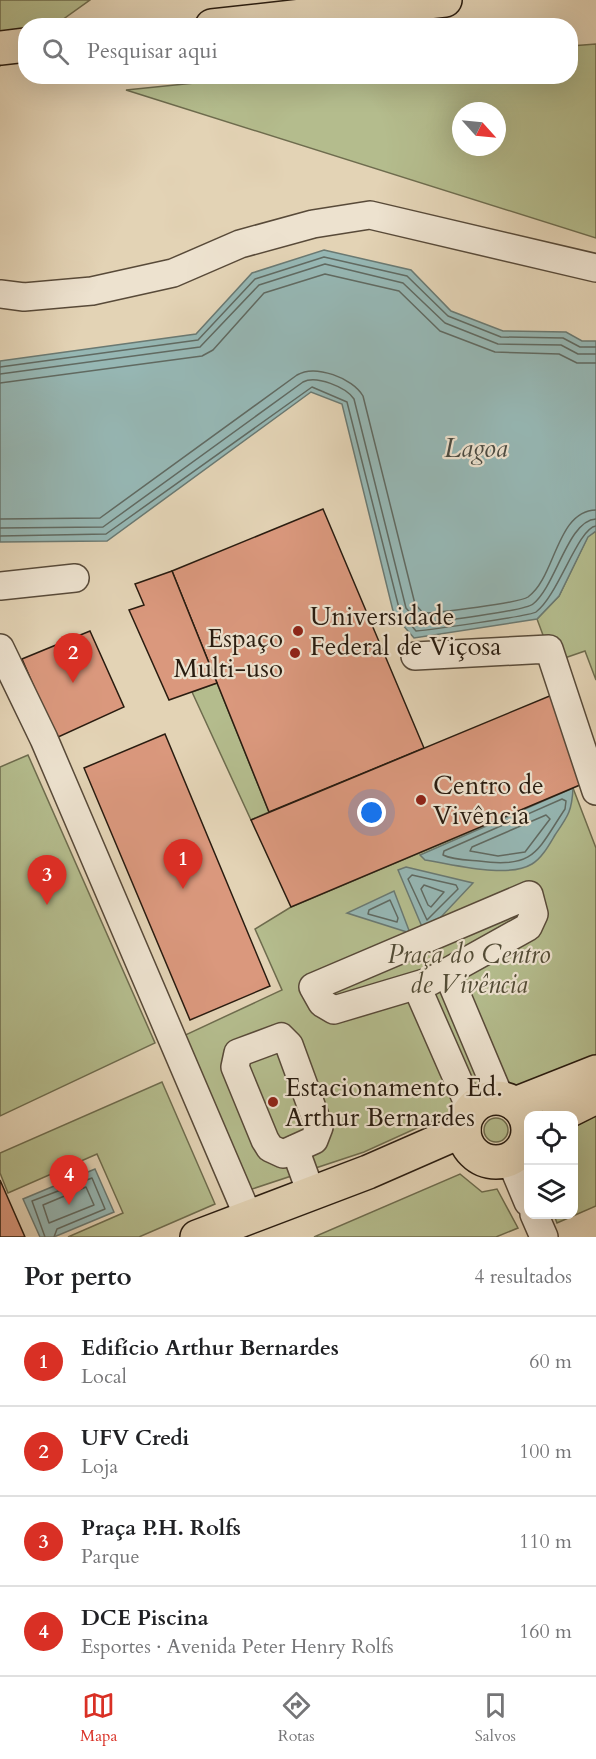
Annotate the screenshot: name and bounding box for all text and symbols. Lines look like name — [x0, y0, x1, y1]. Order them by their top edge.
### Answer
search box — [18, 18, 578, 84]
icon: search — [39, 35, 72, 68]
text: Pesquisar aqui — [87, 36, 218, 66]
north arrow — [452, 102, 506, 156]
water label: Lagoa — [444, 430, 508, 467]
place label: Universidade Federal de Viçosa — [310, 599, 501, 664]
place label: Espaço Multi-uso — [173, 621, 283, 686]
marker: Universidade Federal de Viçosa — [291, 624, 305, 638]
pin: 2 — [54, 634, 92, 683]
marker: Espaço Multi-uso — [288, 646, 302, 660]
place label: Centro de Vivência — [433, 768, 544, 833]
marker: Centro de Vivência — [414, 793, 428, 807]
your location — [357, 798, 386, 827]
pin: 1 — [164, 840, 202, 889]
pin: 3 — [28, 856, 66, 905]
park label: Praça do Centro de Vivência — [387, 937, 551, 1002]
place label: Estacionamento Ed. Arthur Bernardes — [285, 1070, 503, 1135]
marker: Estacionamento Ed. Arthur Bernardes — [266, 1095, 280, 1109]
map controls — [524, 1111, 578, 1219]
button: locate — [524, 1111, 578, 1165]
pin: 4 — [50, 1156, 88, 1205]
button: layers — [524, 1165, 578, 1219]
text: Por perto — [24, 1259, 132, 1294]
text: 4 resultados — [474, 1263, 572, 1290]
text: Edifício Arthur Bernardes — [81, 1333, 339, 1363]
text: 1 — [38, 1348, 49, 1375]
text: 60 m — [529, 1348, 572, 1375]
text: Local — [81, 1363, 127, 1390]
text: UFV Credi — [81, 1423, 189, 1453]
text: 2 — [38, 1438, 49, 1465]
text: 100 m — [519, 1438, 572, 1465]
text: Loja — [81, 1453, 118, 1480]
text: Praça P.H. Rolfs — [81, 1513, 241, 1543]
text: 3 — [38, 1528, 49, 1555]
text: 110 m — [519, 1528, 572, 1555]
text: Parque — [81, 1543, 140, 1570]
text: DCE Piscina — [81, 1603, 209, 1633]
text: 4 — [38, 1618, 49, 1645]
text: 160 m — [519, 1618, 572, 1645]
text: Esportes · Avenida Peter Henry Rolfs — [81, 1633, 394, 1660]
tab: Mapa — [80, 1689, 117, 1747]
tab: Rotas — [278, 1689, 315, 1747]
tab: Salvos — [475, 1689, 516, 1747]

